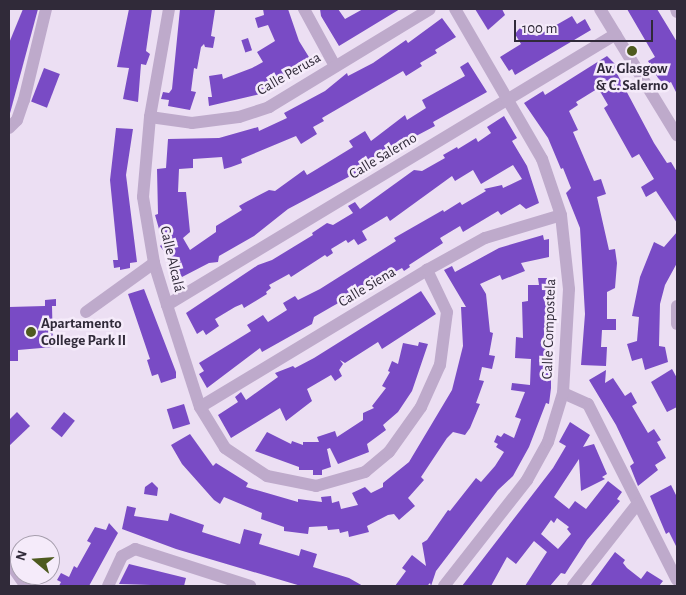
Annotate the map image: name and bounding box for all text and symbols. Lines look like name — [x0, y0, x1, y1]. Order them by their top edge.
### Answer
scale bar — [516, 10, 655, 42]
text: 100 m — [522, 21, 557, 36]
marker: Av. Glasgow & C. Salerno — [626, 45, 638, 57]
street label: Calle Perusa — [254, 49, 324, 99]
place label: Av. Glasgow & C. Salerno — [596, 59, 668, 94]
street label: Calle Salerno — [346, 129, 420, 183]
street label: Calle Alcalá — [156, 224, 188, 294]
street label: Calle Siena — [335, 263, 399, 311]
street label: Calle Compostela — [538, 278, 560, 380]
place label: Apartamento College Park II — [41, 314, 126, 349]
marker: Apartamento College Park II — [25, 326, 37, 338]
north arrow — [10, 535, 60, 585]
text: N — [14, 549, 30, 562]

